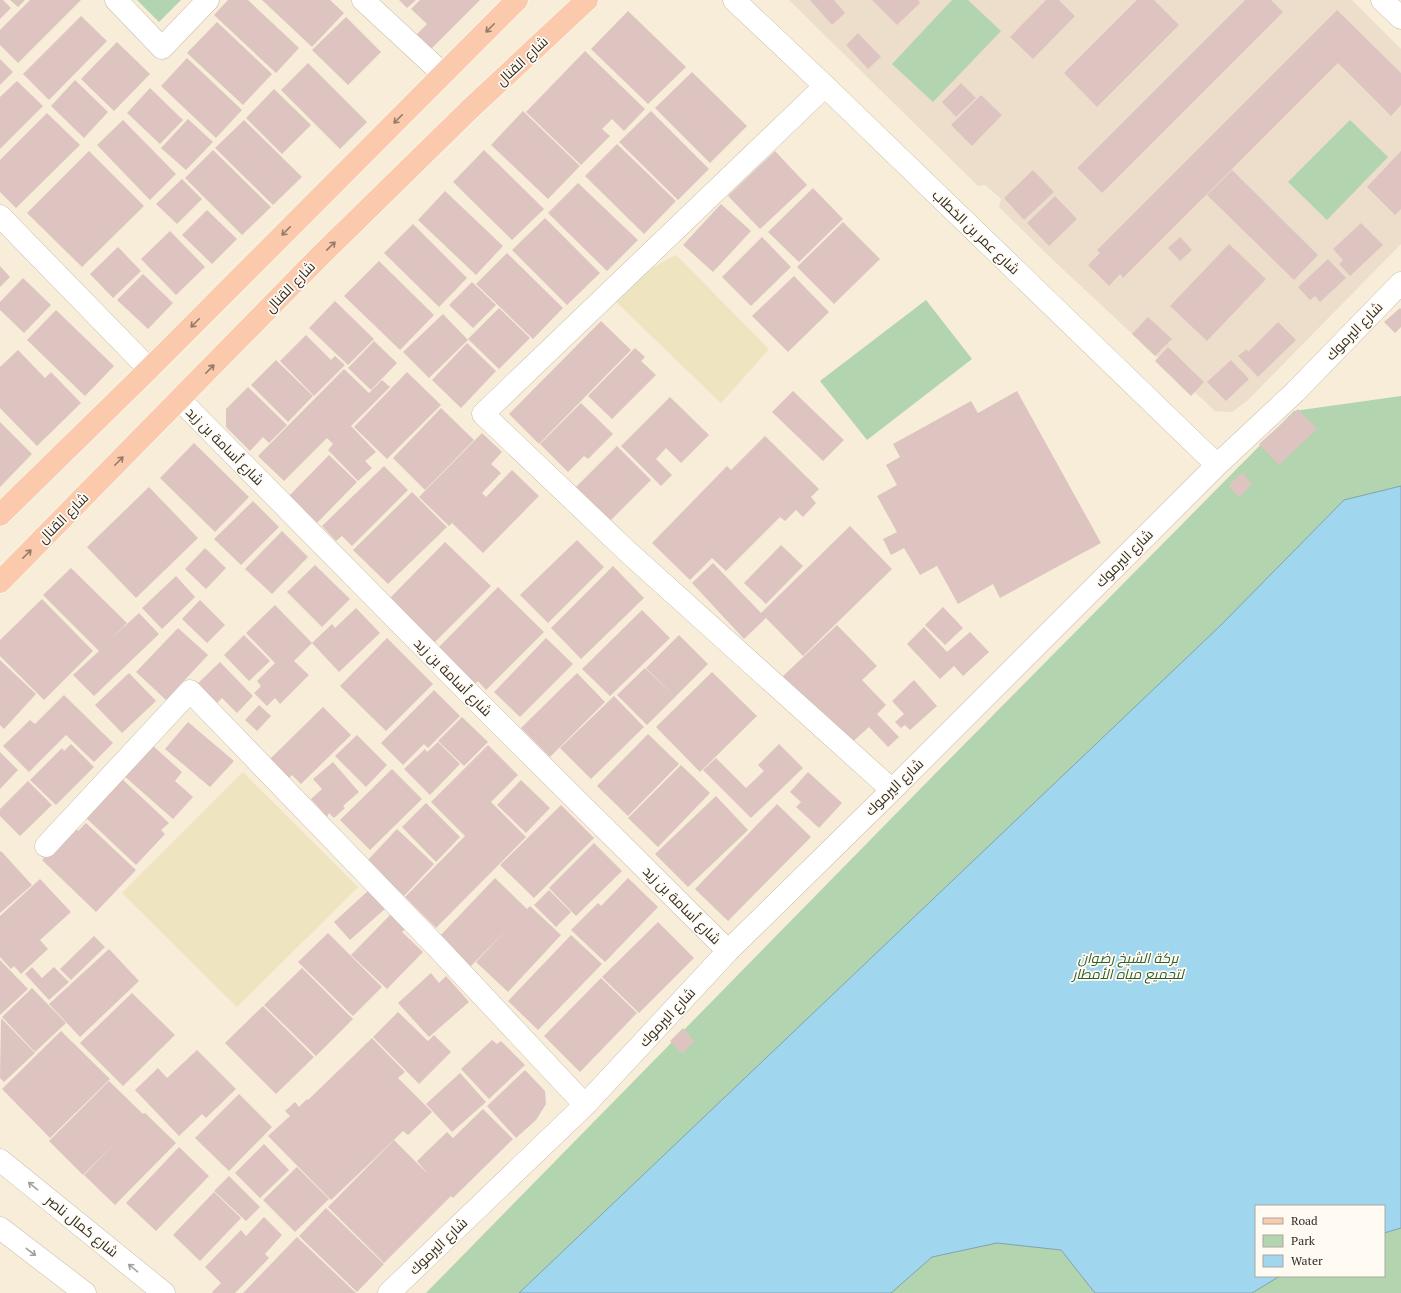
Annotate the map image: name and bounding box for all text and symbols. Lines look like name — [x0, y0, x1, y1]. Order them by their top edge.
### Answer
one-way arrow — [485, 23, 495, 32]
street label: شارع القنال — [492, 32, 552, 90]
one-way arrow — [393, 114, 403, 124]
street label: شارع عمر بن الخطاب — [929, 185, 1024, 278]
one-way arrow — [281, 226, 291, 236]
one-way arrow — [326, 241, 336, 251]
street label: شارع القنال — [260, 257, 319, 317]
street label: شارع اليرموك — [1321, 297, 1386, 364]
one-way arrow — [190, 318, 199, 328]
one-way arrow — [205, 364, 215, 374]
street label: شارع أسامة بن زيد — [182, 402, 269, 489]
one-way arrow — [114, 456, 124, 466]
street label: شارع القنال — [33, 488, 92, 547]
street label: شارع اليرموك — [1091, 525, 1157, 591]
one-way arrow — [22, 549, 32, 559]
street label: شارع أسامة بن زيد — [410, 633, 497, 720]
street label: شارع اليرموك — [860, 754, 927, 819]
street label: شارع أسامة بن زيد — [639, 861, 726, 948]
park label: بركة الشيخ رضوان لتجميع مياه الأمطار — [1070, 948, 1186, 984]
street label: شارع اليرموك — [634, 983, 699, 1050]
one-way arrow — [27, 1182, 38, 1191]
street label: شارع كمال ناصر — [41, 1190, 123, 1261]
legend — [1255, 1205, 1385, 1277]
street label: شارع اليرموك — [404, 1213, 471, 1278]
text: Road — [1291, 1213, 1318, 1228]
text: Park — [1291, 1233, 1316, 1248]
one-way arrow — [25, 1247, 36, 1256]
text: Water — [1291, 1253, 1323, 1268]
one-way arrow — [128, 1264, 139, 1273]

